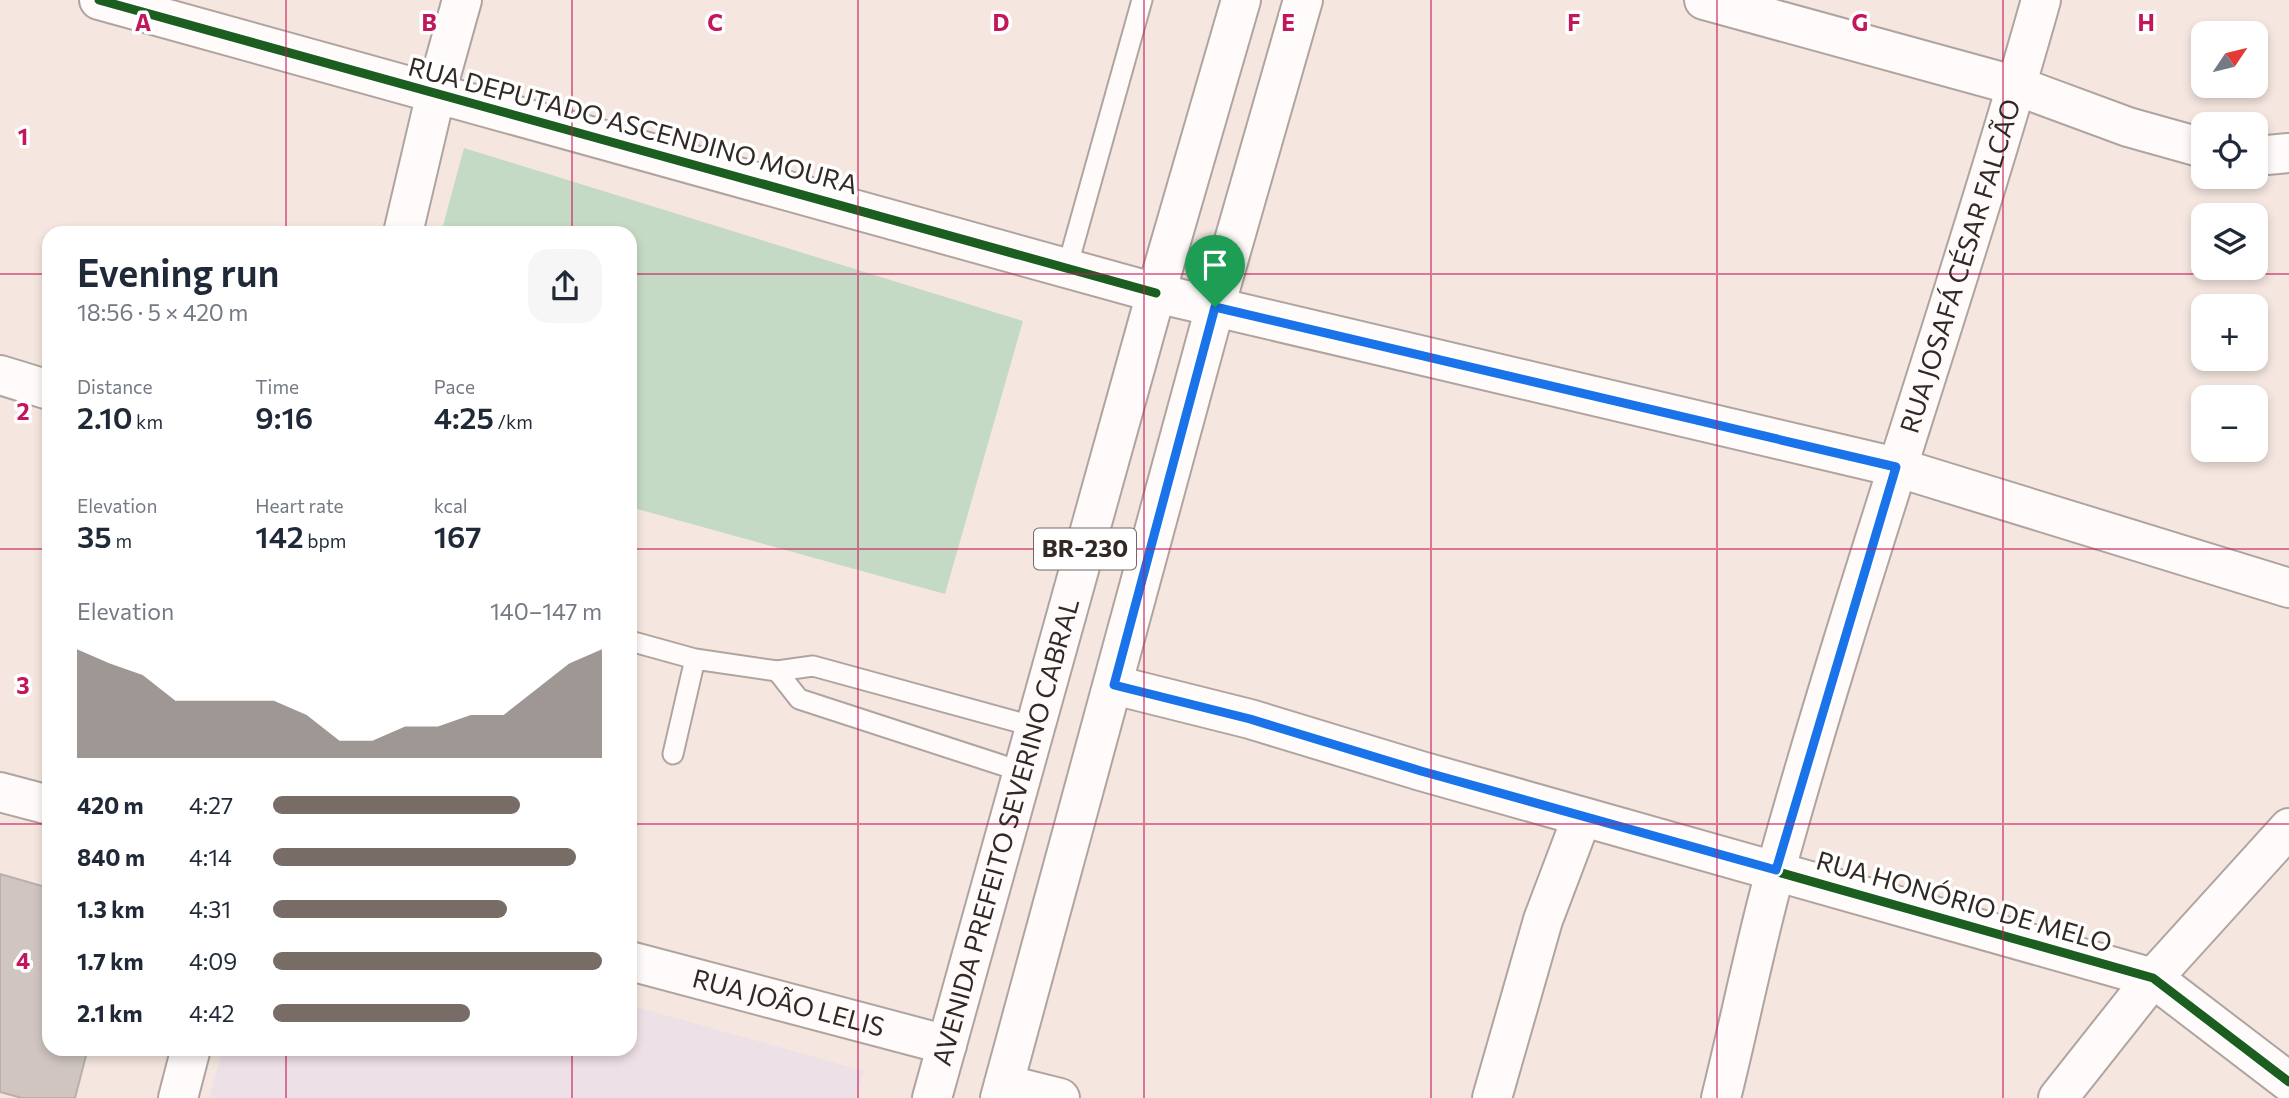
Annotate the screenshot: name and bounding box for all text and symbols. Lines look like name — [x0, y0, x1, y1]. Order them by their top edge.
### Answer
text: A — [135, 8, 152, 36]
text: B — [421, 8, 437, 36]
text: C — [707, 8, 723, 36]
text: D — [993, 8, 1010, 36]
text: E — [1281, 8, 1295, 36]
text: F — [1567, 8, 1581, 36]
text: G — [1852, 8, 1868, 36]
text: H — [2137, 8, 2155, 36]
north arrow — [2191, 21, 2268, 98]
map controls — [2191, 21, 2268, 462]
street label: RUA DEPUTADO ASCENDINO MOURA — [405, 50, 862, 200]
street label: RUA JOSAFÁ CÉSAR FALCÃO — [1892, 95, 2026, 437]
button: locate — [2191, 112, 2268, 189]
text: 1 — [18, 122, 28, 150]
button: layers — [2191, 203, 2268, 280]
pin — [1185, 235, 1245, 307]
icon: arrive — [1196, 246, 1234, 284]
text: Evening run — [77, 248, 280, 295]
button: share — [528, 249, 602, 323]
button: + — [2191, 294, 2268, 371]
text: 18:56 · 5 × 420 m — [77, 298, 248, 326]
text: Distance — [77, 375, 153, 398]
text: Time — [255, 375, 299, 398]
text: Pace — [434, 375, 475, 398]
button: − — [2191, 385, 2268, 462]
text: 2 — [16, 397, 30, 425]
text: 2.10 — [77, 398, 132, 435]
text: 9:16 — [255, 398, 313, 435]
text: 4:25 — [434, 398, 494, 435]
text: km — [132, 410, 163, 433]
text: /km — [494, 410, 533, 433]
text: Elevation — [77, 494, 157, 517]
text: Heart rate — [255, 494, 344, 517]
text: kcal — [434, 494, 468, 517]
text: 35 — [77, 517, 112, 554]
text: 142 — [255, 517, 304, 554]
text: 167 — [434, 517, 481, 554]
road number: BR-230 — [1034, 528, 1136, 570]
text: m — [112, 529, 132, 552]
text: bpm — [304, 529, 346, 552]
street label: AVENIDA PREFEITO SEVERINO CABRAL — [925, 594, 1084, 1069]
text: Elevation — [77, 597, 174, 625]
text: 140–147 m — [490, 597, 602, 625]
text: 3 — [16, 671, 30, 699]
text: 420 m — [77, 791, 144, 819]
text: 4:27 — [189, 791, 233, 819]
text: 840 m — [77, 843, 145, 871]
text: 4:14 — [189, 843, 232, 871]
street label: RUA HONÓRIO DE MELO — [1813, 843, 2116, 958]
text: 1.3 km — [77, 895, 145, 923]
text: 4:31 — [189, 895, 231, 923]
text: 4 — [16, 946, 30, 974]
text: 1.7 km — [77, 947, 144, 975]
text: 4:09 — [189, 947, 237, 975]
street label: RUA JOÃO LELIS — [690, 961, 888, 1042]
text: 2.1 km — [77, 999, 143, 1027]
text: 4:42 — [189, 999, 234, 1027]

